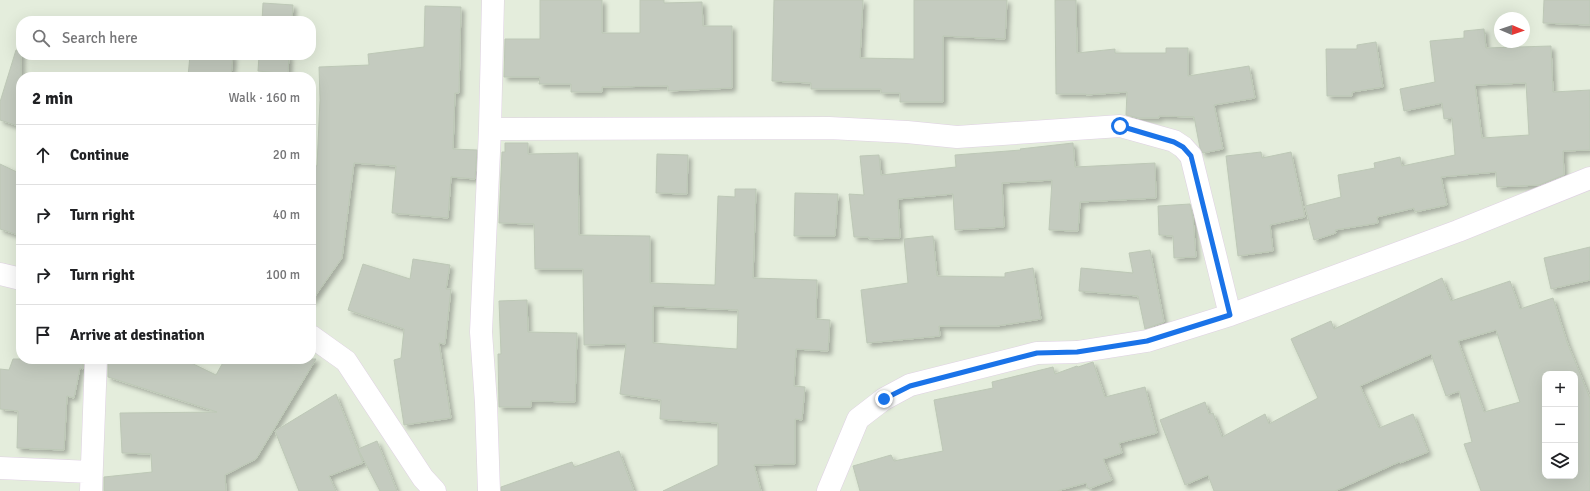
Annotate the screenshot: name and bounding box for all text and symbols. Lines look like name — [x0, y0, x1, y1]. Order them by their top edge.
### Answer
north arrow — [1494, 12, 1530, 48]
search box — [16, 16, 316, 60]
icon: search — [30, 27, 52, 49]
text: Search here — [62, 29, 138, 47]
text: 2 min — [32, 88, 73, 109]
text: Walk · 160 m — [229, 90, 300, 106]
route start — [1111, 117, 1129, 135]
icon: ahead — [32, 144, 54, 166]
text: Continue — [70, 146, 129, 164]
text: 20 m — [273, 147, 300, 163]
icon: right — [32, 204, 54, 226]
text: Turn right — [70, 206, 135, 224]
text: 40 m — [273, 207, 300, 223]
icon: right — [32, 264, 54, 286]
text: Turn right — [70, 266, 135, 284]
text: 100 m — [266, 267, 300, 283]
icon: arrive — [32, 324, 54, 346]
text: Arrive at destination — [70, 326, 205, 344]
map controls — [1542, 371, 1578, 479]
button: + — [1542, 371, 1578, 407]
route end — [875, 390, 893, 408]
button: − — [1542, 407, 1578, 443]
button: layers — [1542, 443, 1578, 479]

